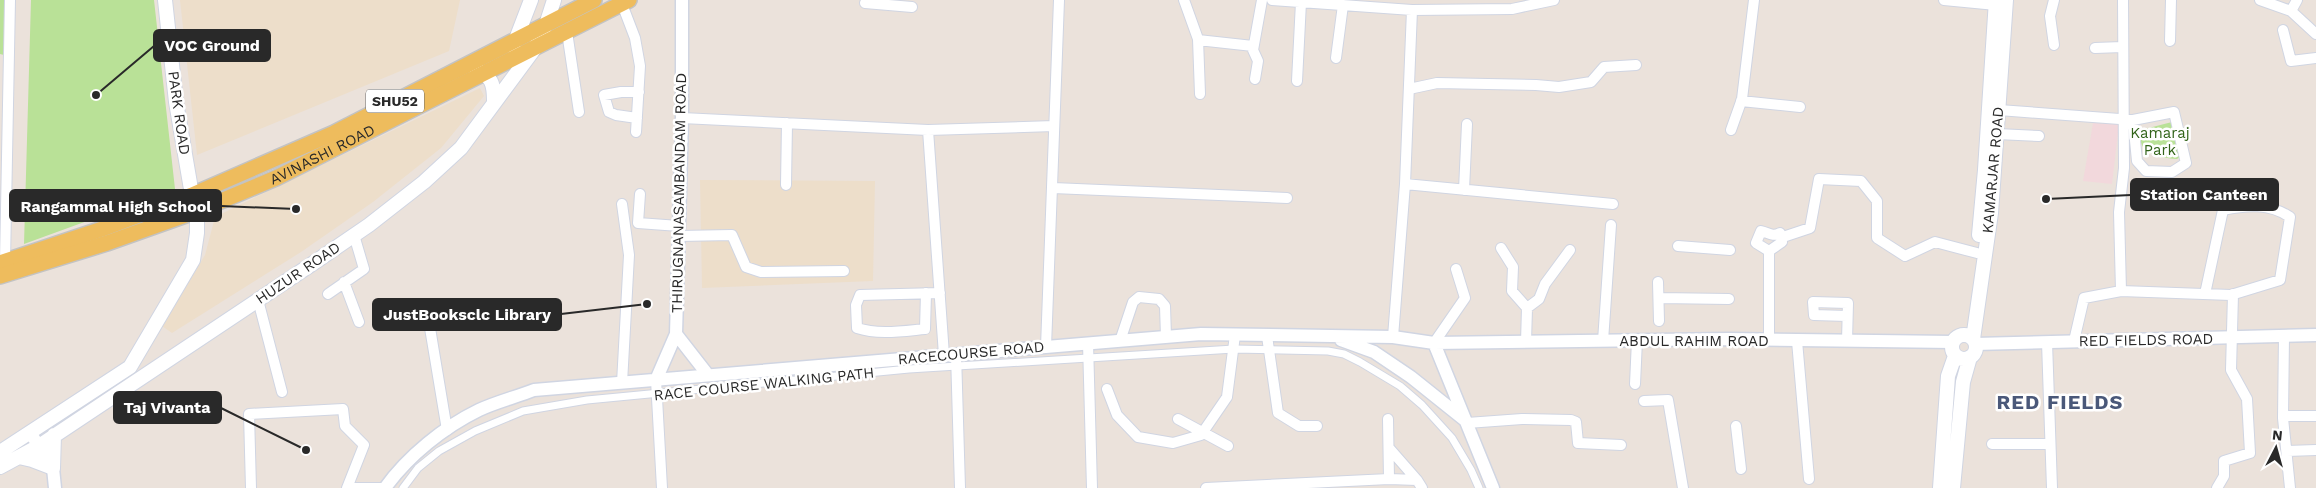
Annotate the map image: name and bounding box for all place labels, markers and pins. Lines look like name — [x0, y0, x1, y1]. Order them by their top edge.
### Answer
callout: VOC Ground — [154, 30, 270, 61]
callout: Station Canteen — [2131, 179, 2278, 210]
callout: Rangammal High School — [10, 190, 221, 221]
callout: JustBooksclc Library — [373, 299, 561, 330]
callout: Taj Vivanta — [114, 392, 221, 423]

